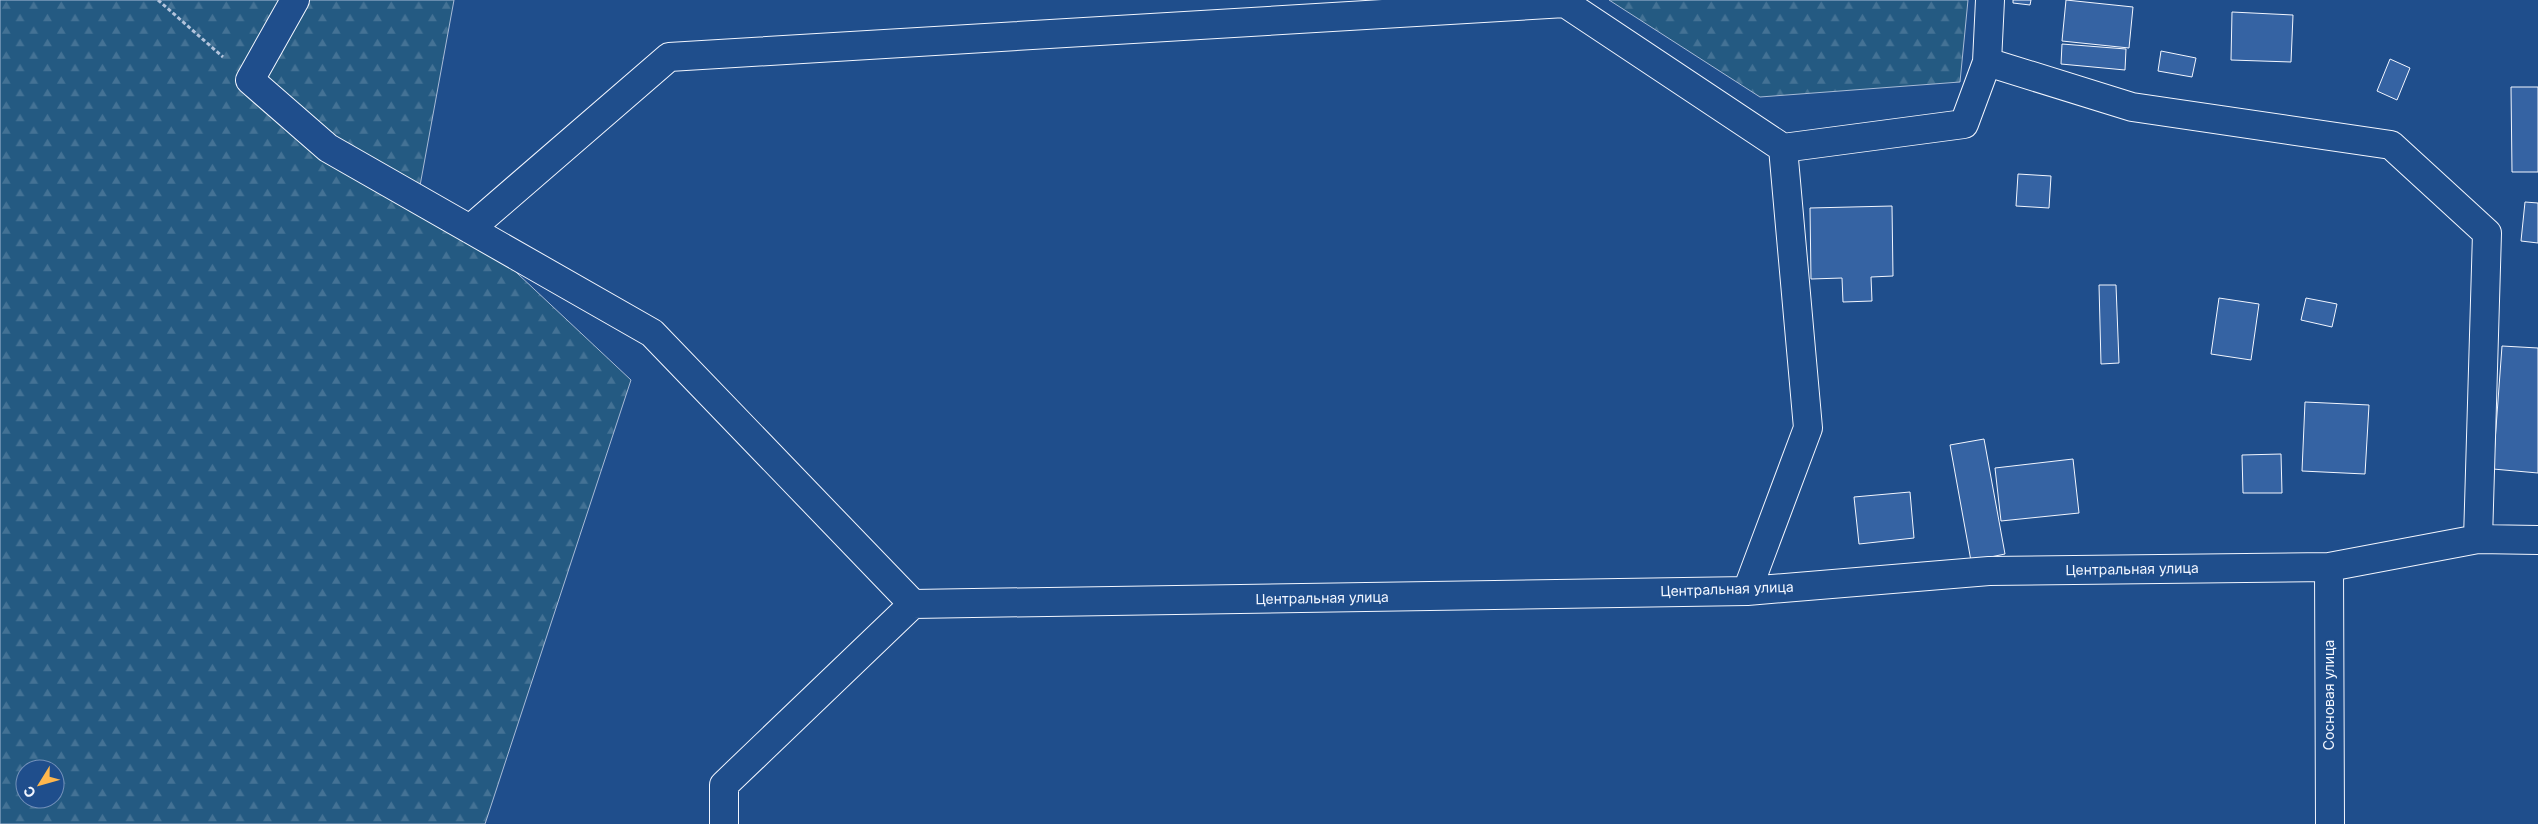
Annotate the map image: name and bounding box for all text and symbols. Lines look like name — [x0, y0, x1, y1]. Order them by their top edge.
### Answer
street label: Центральная улица — [2065, 559, 2199, 578]
street label: Центральная улица — [1660, 578, 1794, 599]
street label: Центральная улица — [1255, 588, 1389, 607]
street label: Сосновая улица — [2320, 640, 2337, 750]
north arrow — [15, 759, 65, 809]
text: С — [19, 783, 39, 801]

